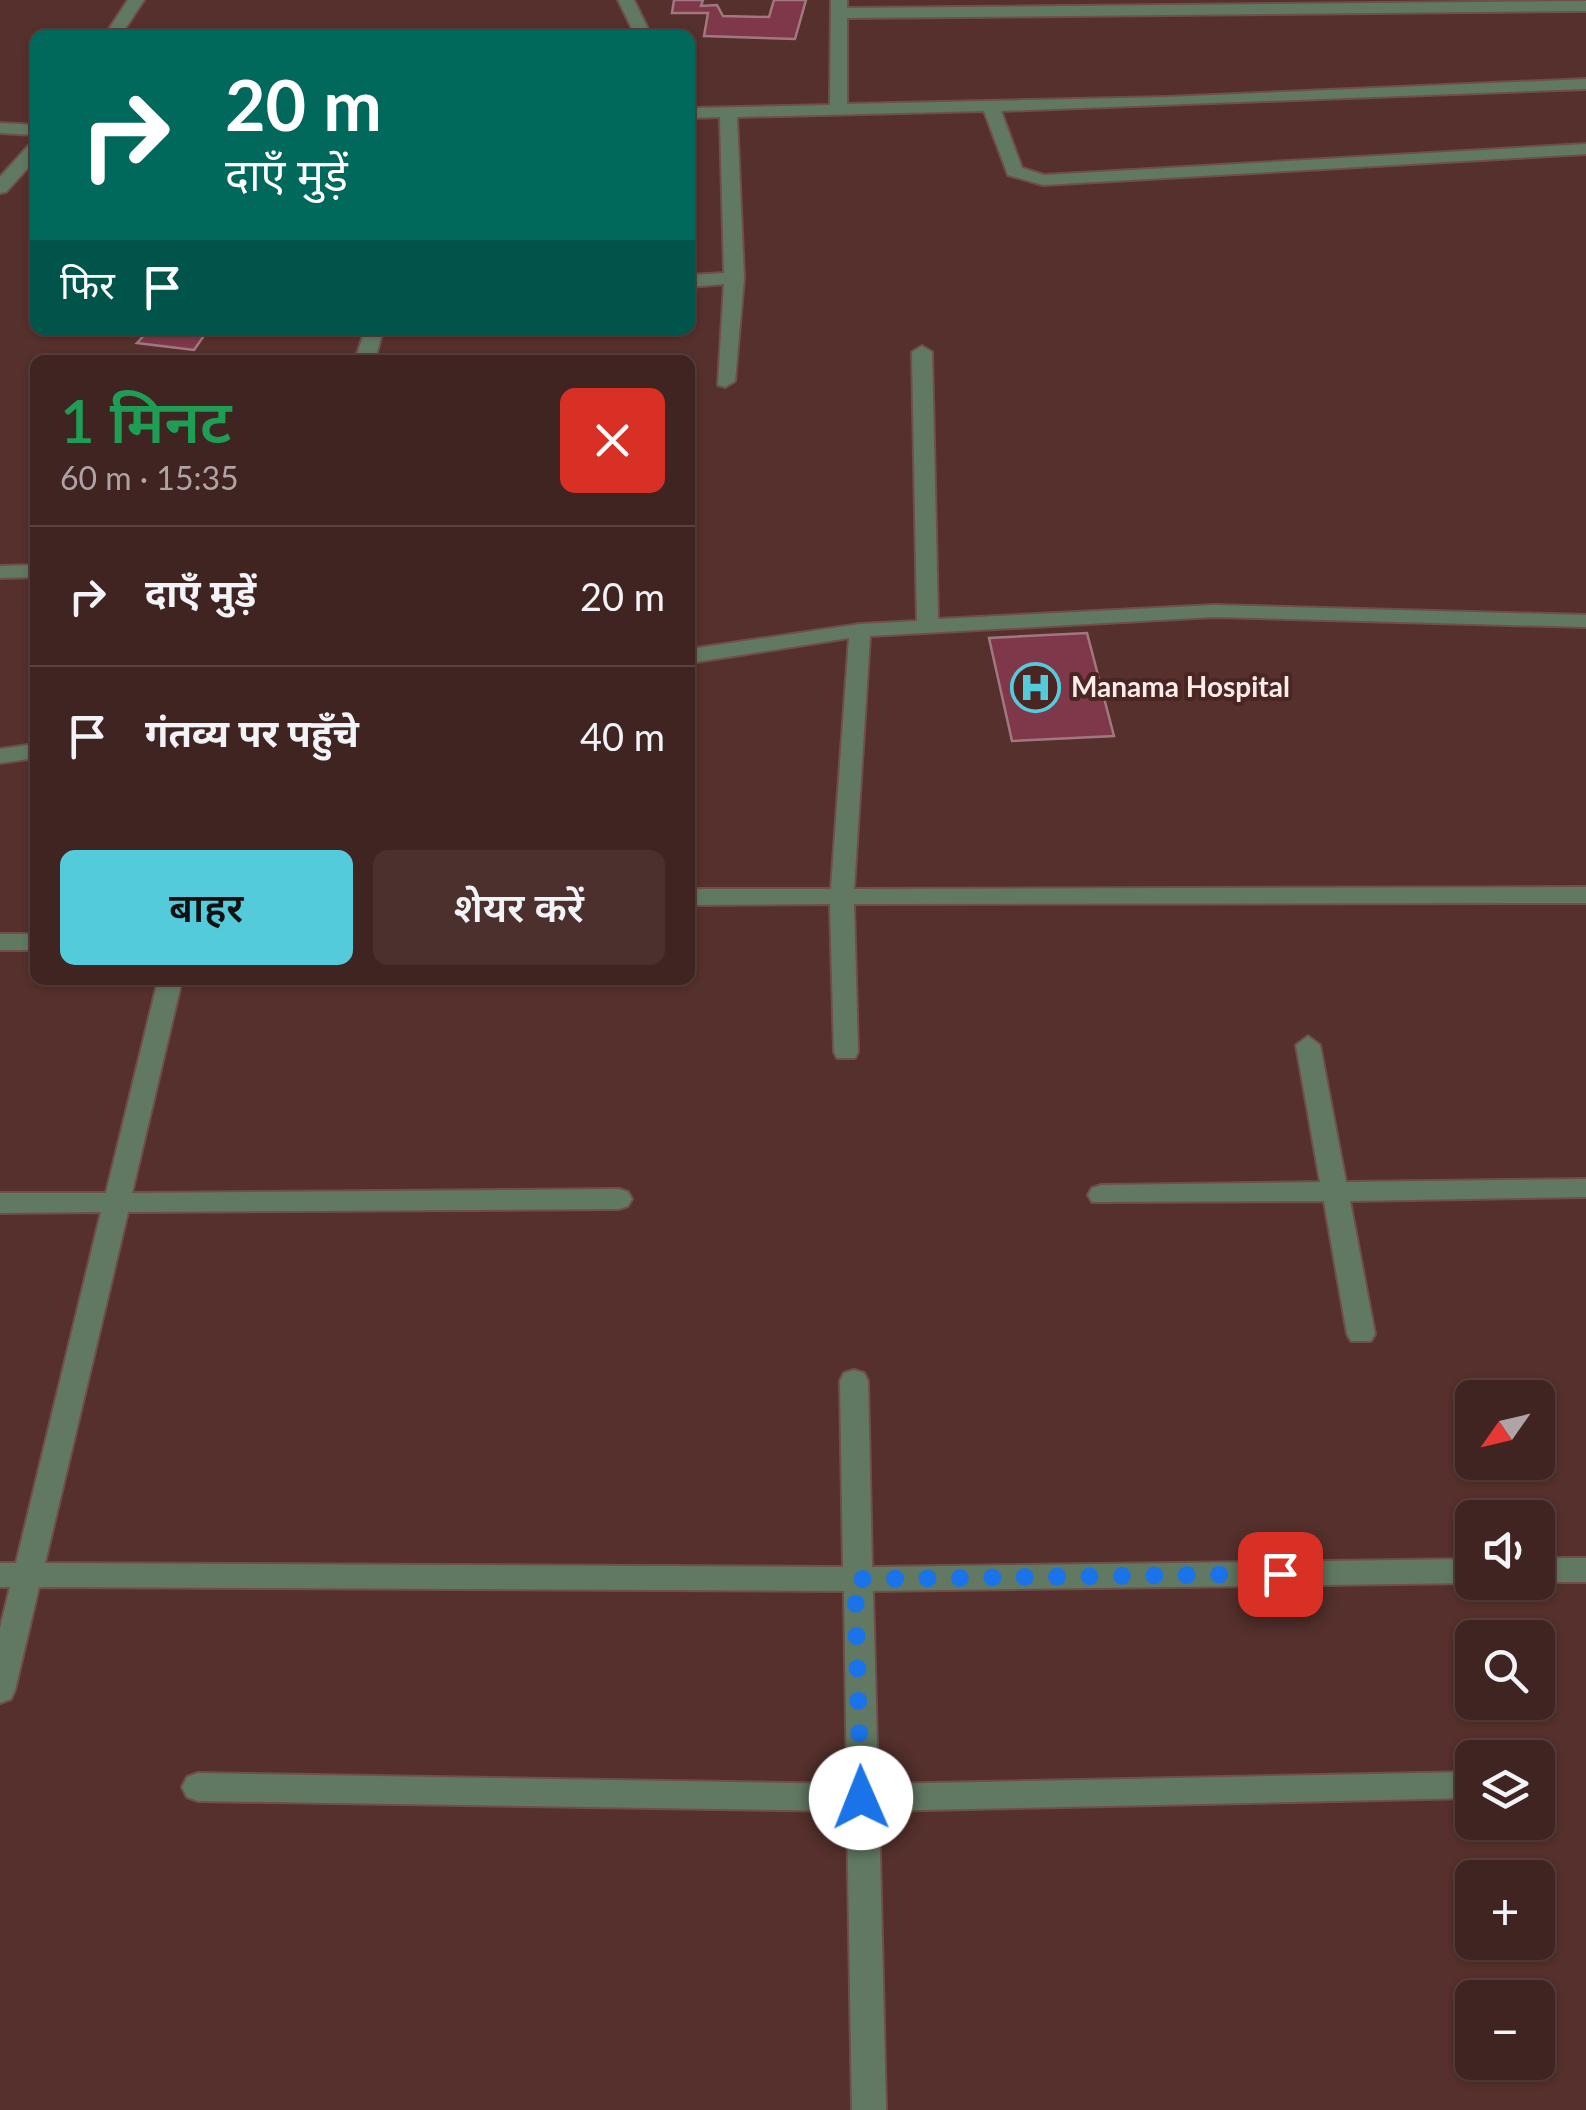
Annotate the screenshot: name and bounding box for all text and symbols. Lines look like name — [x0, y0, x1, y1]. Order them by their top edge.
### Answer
text: 20 m — [225, 62, 382, 146]
icon: right — [60, 70, 190, 200]
text: दाएँ मुड़ें — [225, 147, 348, 201]
icon: arrive — [135, 260, 190, 315]
text: फिर — [60, 261, 115, 307]
text: 1 मिनट — [60, 384, 232, 456]
button: close — [560, 388, 665, 493]
text: 60 m · 15:35 — [60, 458, 239, 497]
icon: right — [60, 569, 115, 624]
text: दाएँ मुड़ें — [145, 569, 256, 615]
text: 20 m — [580, 573, 665, 619]
hospital icon: Manama Hospital — [1010, 661, 1062, 713]
place label: Manama Hospital — [1071, 669, 1290, 703]
icon: arrive — [60, 709, 115, 764]
text: गंतव्य पर पहुँचे — [145, 709, 359, 755]
text: 40 m — [580, 713, 665, 759]
button: बाहर — [60, 850, 353, 965]
button: शेयर करें — [373, 850, 665, 965]
north arrow — [1455, 1380, 1555, 1480]
map controls — [1455, 1380, 1555, 2080]
button: sound — [1455, 1500, 1555, 1600]
pin — [1238, 1532, 1323, 1617]
icon: arrive — [1253, 1547, 1308, 1602]
button: search — [1455, 1620, 1555, 1720]
button: layers — [1455, 1740, 1555, 1840]
position arrow — [809, 1746, 913, 1850]
button: + — [1455, 1860, 1555, 1960]
button: − — [1455, 1980, 1555, 2080]

